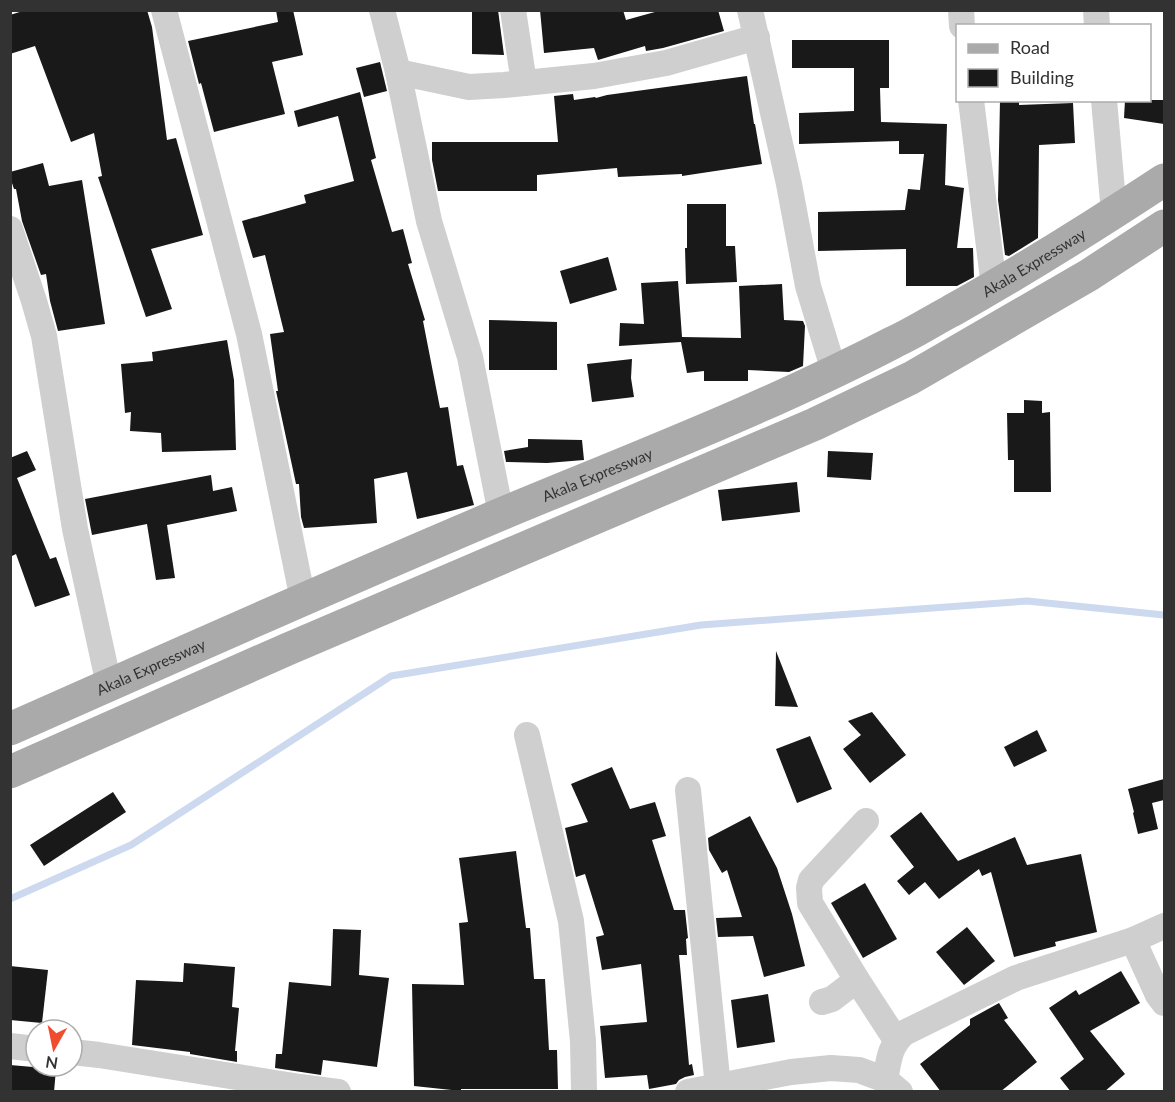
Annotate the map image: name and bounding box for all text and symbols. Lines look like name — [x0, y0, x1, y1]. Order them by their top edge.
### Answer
legend — [956, 24, 1151, 102]
text: Road — [1010, 36, 1050, 58]
text: Building — [1010, 66, 1074, 88]
street label: Akala Expressway — [979, 224, 1089, 300]
street label: Akala Expressway — [539, 444, 655, 505]
street label: Akala Expressway — [93, 634, 208, 699]
north arrow — [24, 1018, 84, 1078]
text: N — [44, 1053, 59, 1074]

